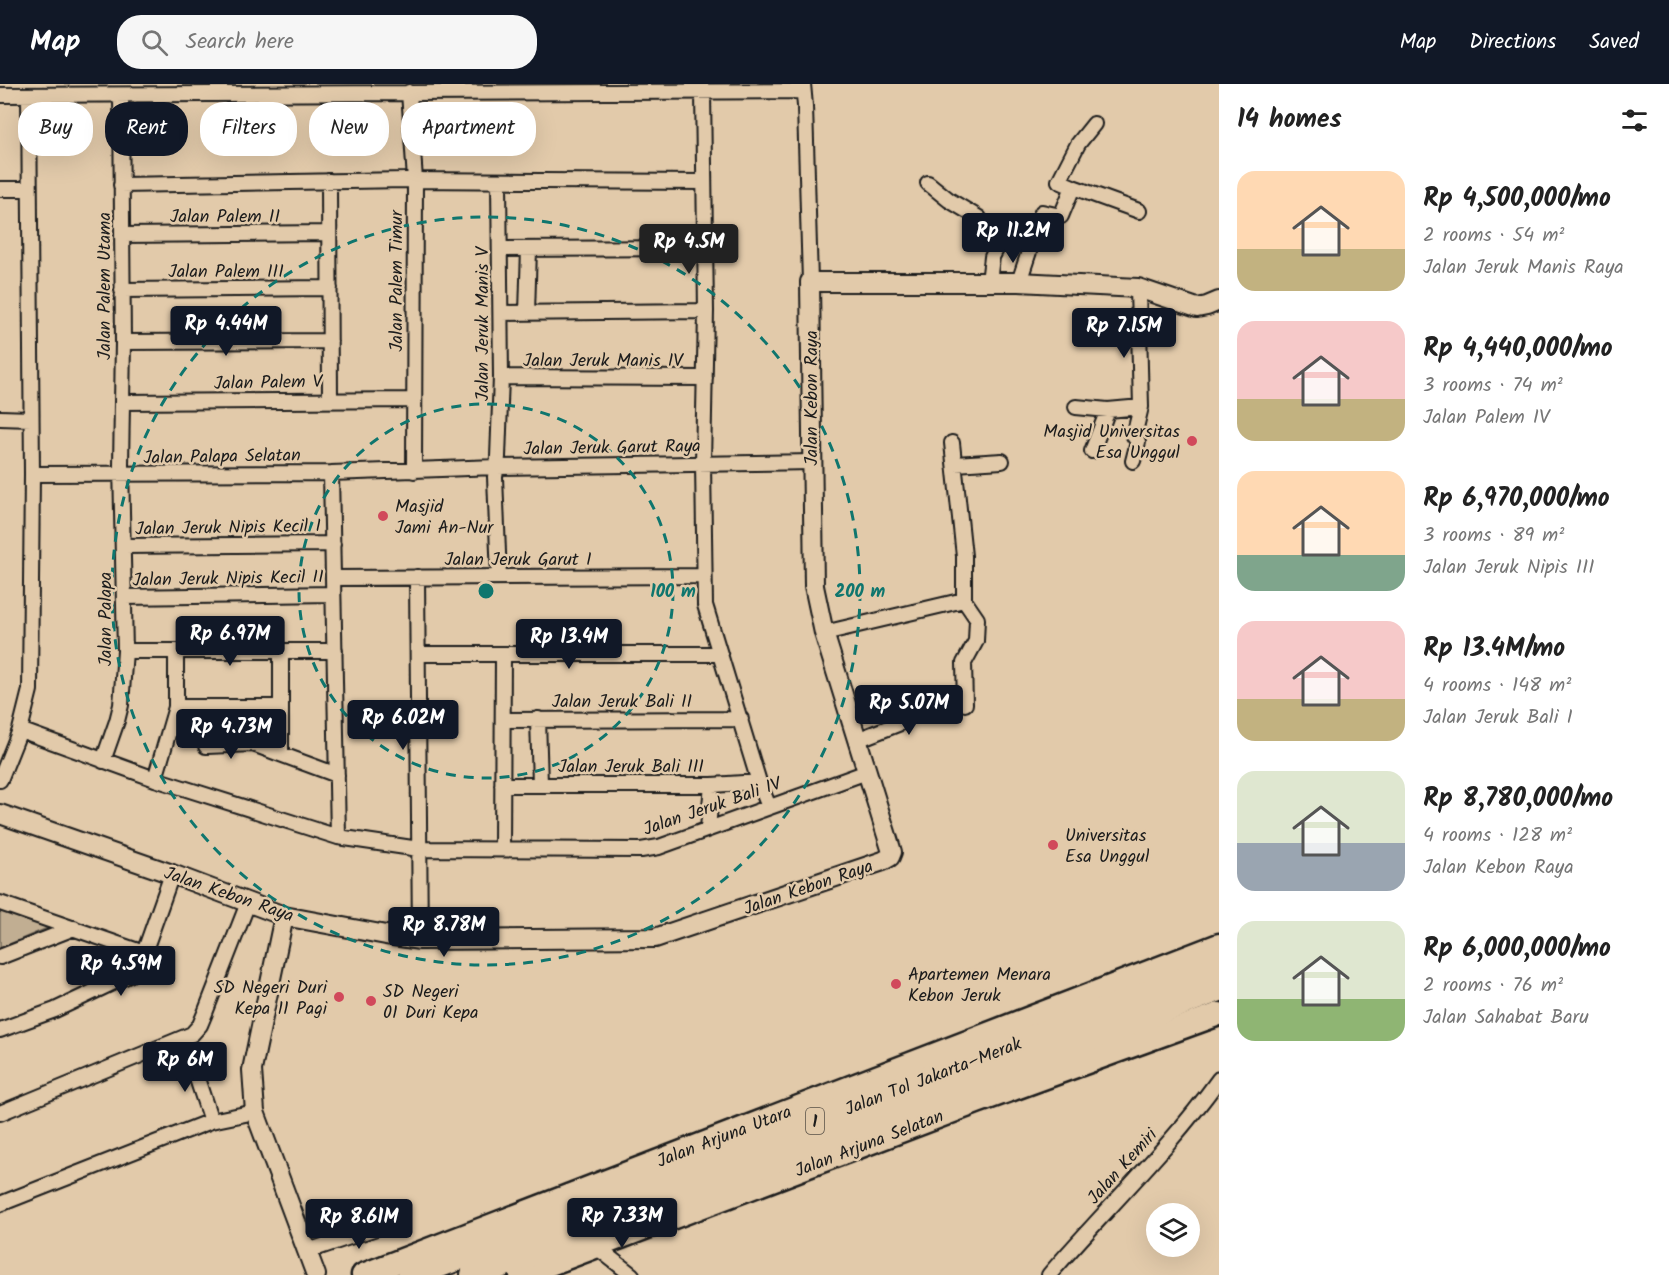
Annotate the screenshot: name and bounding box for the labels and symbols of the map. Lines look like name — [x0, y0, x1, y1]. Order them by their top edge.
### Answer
street label: Jalan Palem II — [170, 203, 280, 232]
street label: Jalan Palem Timur — [383, 209, 412, 352]
street label: Jalan Palem Utama — [91, 212, 120, 360]
pin: Rp 11.2M — [951, 213, 1075, 264]
pin: Rp 4.5M — [634, 224, 744, 275]
street label: Jalan Jeruk Manis V — [469, 245, 498, 401]
street label: Jalan Palem III — [168, 258, 284, 287]
pin: Rp 4.44M — [164, 306, 288, 357]
pin: Rp 7.15M — [1062, 308, 1186, 359]
street label: Jalan Kebon Raya — [798, 330, 827, 466]
street label: Jalan Jeruk Manis IV — [523, 347, 684, 376]
street label: Jalan Palem V — [214, 368, 324, 399]
place label: Masjid Universitas Esa Unggul — [1043, 418, 1181, 468]
street label: Jalan Jeruk Garut Raya — [523, 432, 701, 465]
marker: Masjid Universitas Esa Unggul — [1185, 434, 1199, 448]
street label: Jalan Palapa Selatan — [143, 442, 301, 473]
place label: Masjid Jami An-Nur — [395, 493, 494, 543]
marker: Masjid Jami An-Nur — [376, 509, 390, 523]
street label: Jalan Jeruk Nipis Kecil I — [135, 512, 321, 545]
street label: Jalan Jeruk Garut I — [444, 546, 592, 575]
street label: Jalan Jeruk Nipis Kecil II — [132, 563, 324, 596]
street label: Jalan Palapa — [92, 572, 121, 666]
text: 100 m — [650, 578, 696, 607]
text: 200 m — [835, 578, 886, 607]
centre of rings — [476, 581, 496, 601]
pin: Rp 6.97M — [168, 616, 292, 667]
pin: Rp 13.4M — [507, 619, 631, 670]
pin: Rp 5.07M — [847, 685, 971, 736]
street label: Jalan Jeruk Bali II — [552, 688, 692, 717]
pin: Rp 6.02M — [341, 700, 465, 751]
pin: Rp 4.73M — [169, 709, 293, 760]
street label: Jalan Jeruk Bali III — [558, 753, 704, 782]
street label: Jalan Jeruk Bali IV — [640, 770, 787, 845]
place label: Universitas Esa Unggul — [1065, 822, 1150, 872]
marker: Universitas Esa Unggul — [1046, 838, 1060, 852]
street label: Jalan Kebon Raya — [740, 853, 877, 924]
street label: Jalan Kebon Raya — [160, 860, 297, 931]
pin: Rp 8.78M — [382, 907, 506, 958]
pin: Rp 4.59M — [59, 946, 183, 997]
place label: Apartemen Menara Kebon Jeruk — [908, 961, 1051, 1011]
place label: SD Negeri Duri Kepa 11 Pagi — [214, 974, 328, 1024]
marker: Apartemen Menara Kebon Jeruk — [889, 977, 903, 991]
place label: SD Negeri 01 Duri Kepa — [383, 978, 478, 1028]
marker: SD Negeri Duri Kepa 11 Pagi — [332, 990, 346, 1004]
marker: SD Negeri 01 Duri Kepa — [364, 994, 378, 1008]
street label: Jalan Tol Jakarta–Merak — [841, 1030, 1027, 1124]
pin: Rp 6M — [143, 1042, 227, 1093]
street label: Jalan Arjuna Utara — [653, 1098, 796, 1176]
street label: Jalan Arjuna Selatan — [791, 1103, 948, 1186]
road number: 1 — [806, 1108, 824, 1134]
street label: Jalan Kemiri — [1081, 1122, 1166, 1212]
pin: Rp 7.33M — [560, 1198, 684, 1249]
pin: Rp 8.61M — [297, 1199, 421, 1250]

